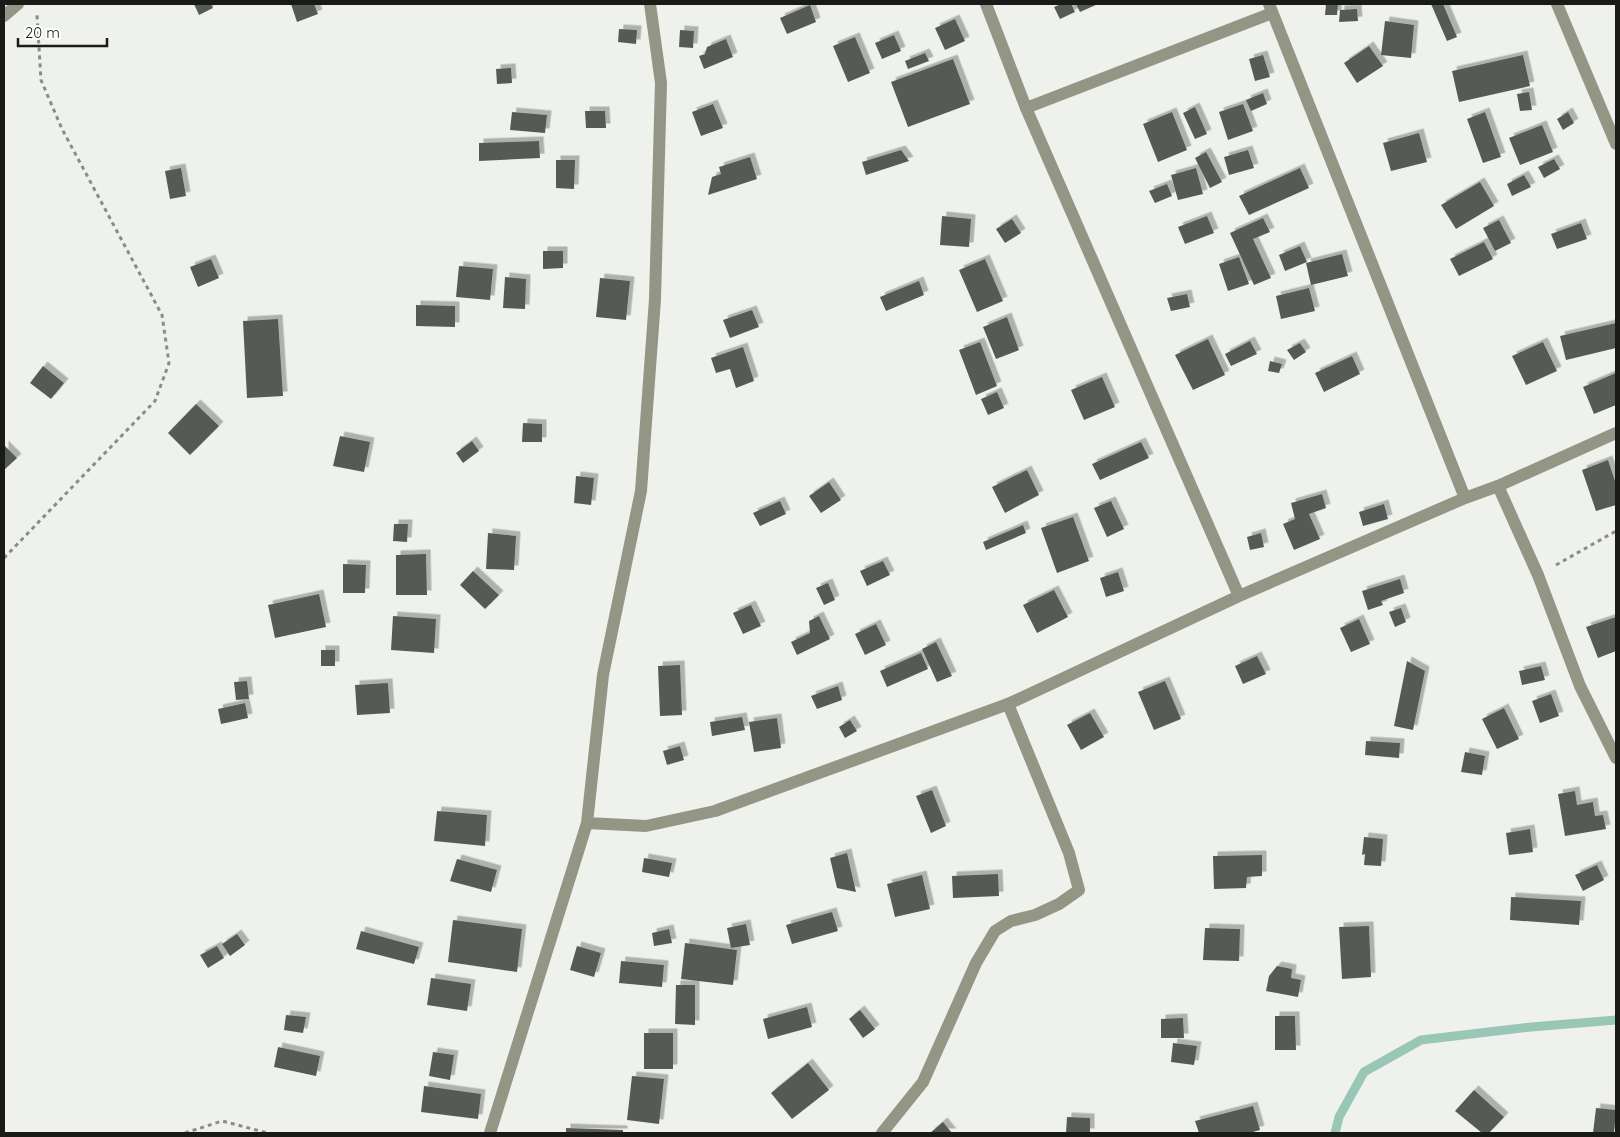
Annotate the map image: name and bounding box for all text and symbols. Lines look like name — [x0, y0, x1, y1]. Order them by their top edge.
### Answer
scale bar — [18, 15, 106, 47]
text: 20 m — [25, 23, 60, 42]

